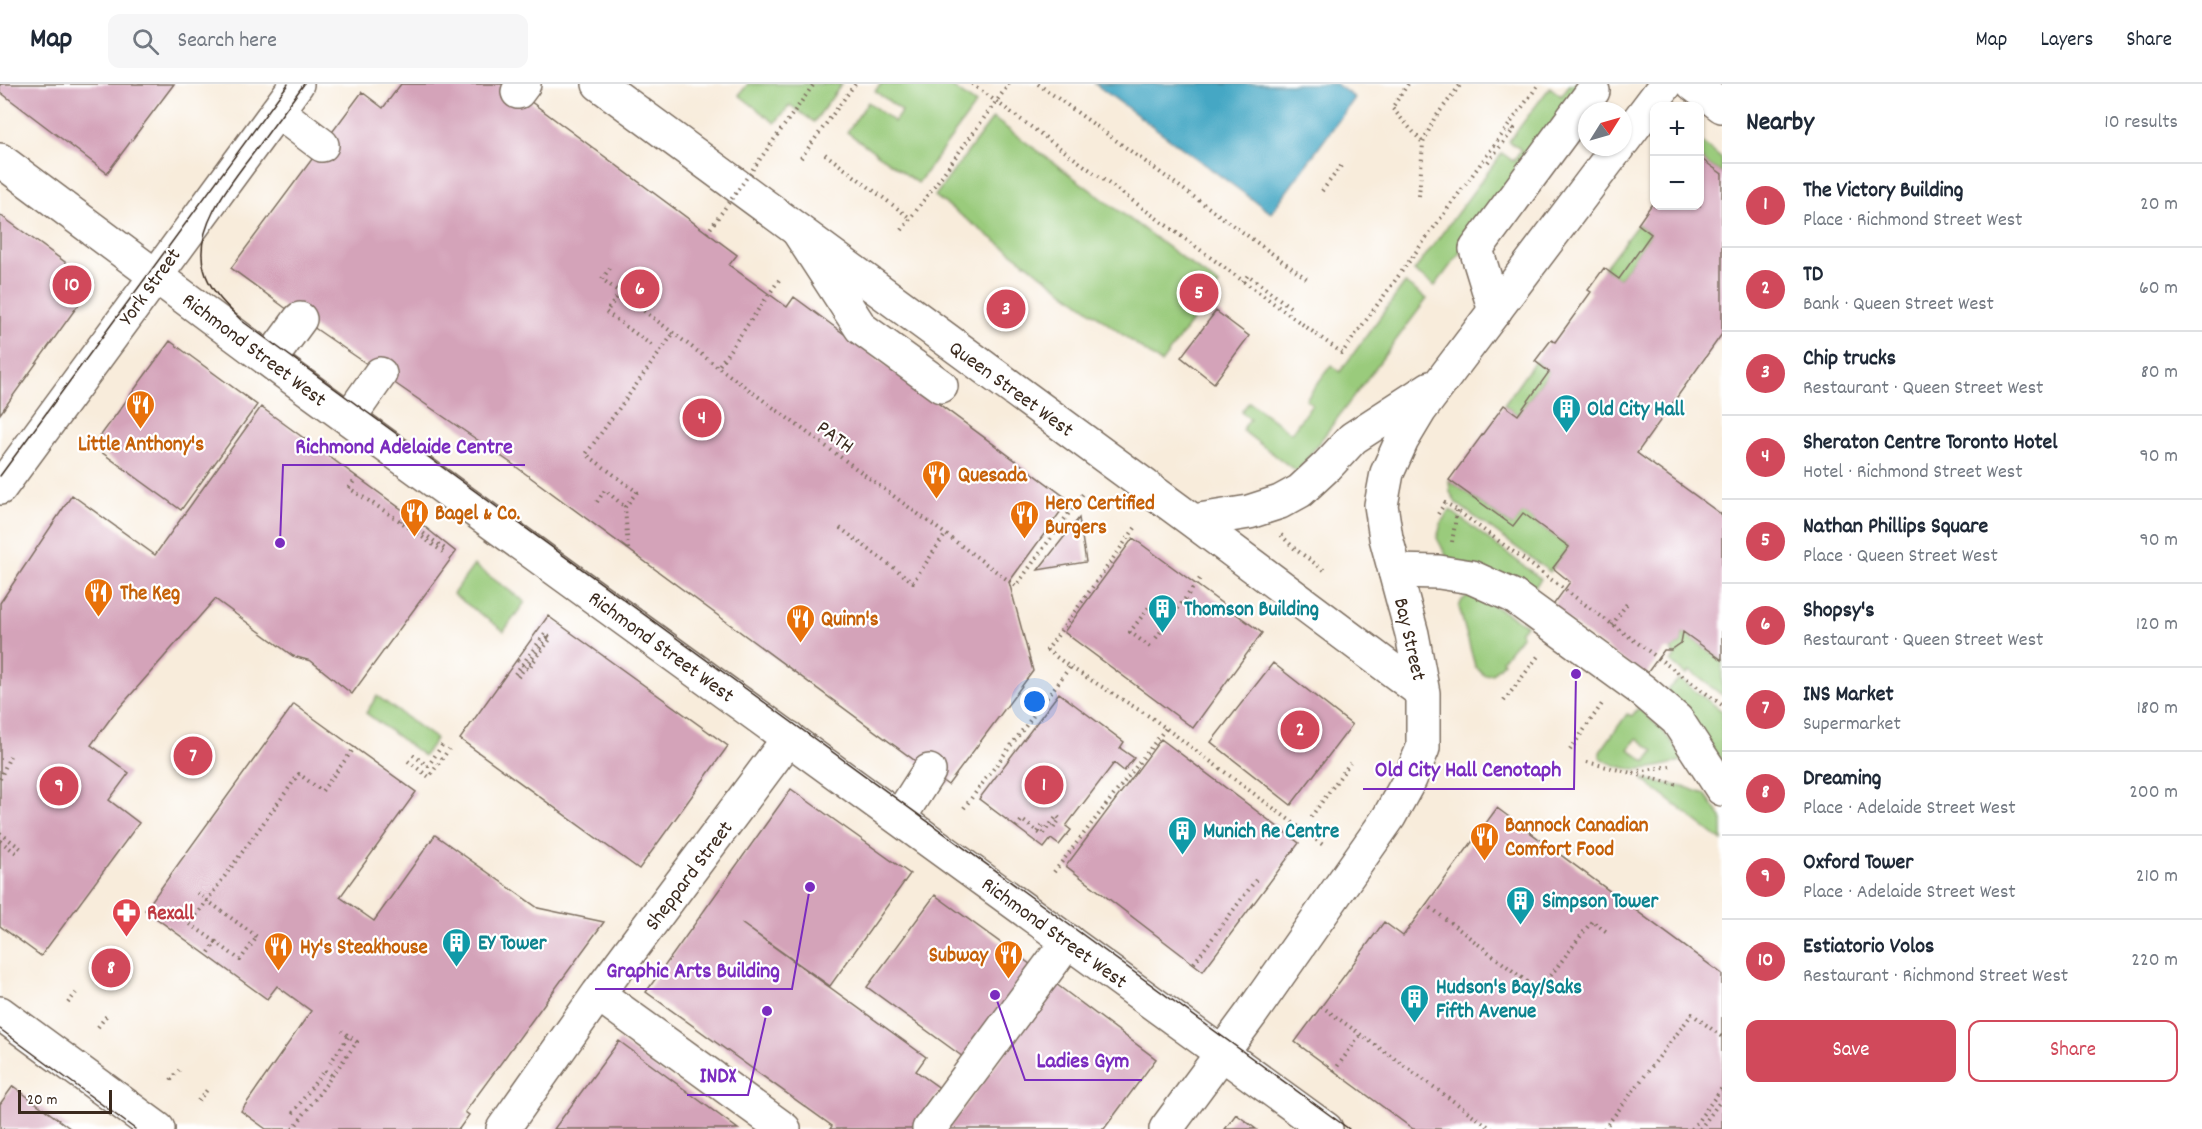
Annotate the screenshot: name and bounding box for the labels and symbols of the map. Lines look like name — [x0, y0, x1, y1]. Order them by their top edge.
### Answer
north arrow — [1578, 102, 1632, 156]
street label: York Street — [113, 243, 190, 333]
pin: 10 — [52, 262, 92, 308]
pin: 6 — [620, 266, 660, 312]
pin: 5 — [1180, 270, 1218, 316]
pin: 3 — [986, 286, 1026, 332]
street label: Richmond Street West — [175, 287, 332, 416]
street label: Queen Street West — [942, 335, 1079, 446]
restaurant icon: Little Anthony's — [125, 388, 157, 430]
building icon: Old City Hall — [1550, 392, 1582, 434]
pin: 4 — [682, 396, 722, 440]
place label: Old City Hall — [1587, 396, 1686, 426]
street label: PATH — [809, 414, 859, 462]
callout: Richmond Adelaide Centre — [283, 425, 525, 465]
place label: Little Anthony's — [78, 431, 204, 461]
text: Richmond Adelaide Centre — [295, 433, 513, 464]
restaurant icon: Quesada — [921, 458, 953, 500]
place label: Quesada — [958, 462, 1028, 492]
place label: Hero Certified Burgers — [1045, 490, 1155, 544]
restaurant icon: Bagel & Co. — [398, 496, 430, 538]
restaurant icon: Hero Certified Burgers — [1008, 498, 1040, 540]
place label: Bagel & Co. — [435, 500, 520, 530]
restaurant icon: The Keg — [83, 576, 115, 618]
place label: The Keg — [120, 580, 180, 610]
street label: Richmond Street West — [581, 585, 740, 712]
building icon: Thomson Building — [1147, 592, 1179, 634]
street label: Bay Street — [1384, 595, 1432, 684]
place label: Thomson Building — [1184, 596, 1319, 626]
restaurant icon: Quinn's — [784, 602, 816, 644]
place label: Quinn's — [821, 606, 879, 636]
your location — [1020, 687, 1049, 716]
pin: 2 — [1280, 708, 1320, 752]
pin: 7 — [174, 734, 212, 778]
callout: Old City Hall Cenotaph — [1363, 749, 1574, 789]
text: Old City Hall Cenotaph — [1375, 756, 1561, 787]
pin: 1 — [1024, 762, 1064, 808]
pin: 9 — [40, 764, 78, 808]
place label: Bannock Canadian Comfort Food — [1505, 812, 1649, 866]
building icon: Munich Re Centre — [1166, 814, 1198, 856]
street label: Sheppard Street — [639, 815, 742, 938]
place label: Munich Re Centre — [1203, 818, 1339, 848]
restaurant icon: Bannock Canadian Comfort Food — [1468, 820, 1500, 862]
street label: Richmond Street West — [974, 871, 1133, 998]
building icon: Simpson Tower — [1505, 884, 1537, 926]
place label: Simpson Tower — [1542, 888, 1660, 918]
pharmacy icon: Rexall — [110, 896, 142, 938]
place label: Rexall — [147, 900, 195, 930]
building icon: EY Tower — [441, 926, 473, 968]
restaurant icon: Hy's Steakhouse — [263, 930, 295, 972]
place label: EY Tower — [478, 930, 548, 960]
place label: Hy's Steakhouse — [300, 934, 428, 964]
restaurant icon: Subway — [993, 938, 1025, 980]
place label: Subway — [929, 942, 989, 972]
pin: 8 — [92, 946, 130, 990]
callout: Graphic Arts Building — [595, 949, 792, 989]
text: Graphic Arts Building — [606, 957, 780, 988]
place label: Hudson's Bay/Saks Fifth Avenue — [1436, 974, 1582, 1028]
building icon: Hudson's Bay/Saks Fifth Avenue — [1399, 982, 1431, 1024]
callout: Ladies Gym — [1025, 1040, 1142, 1080]
text: Ladies Gym — [1037, 1047, 1129, 1078]
callout: INDX — [687, 1055, 748, 1095]
text: INDX — [700, 1062, 737, 1093]
scale bar — [18, 1087, 112, 1114]

